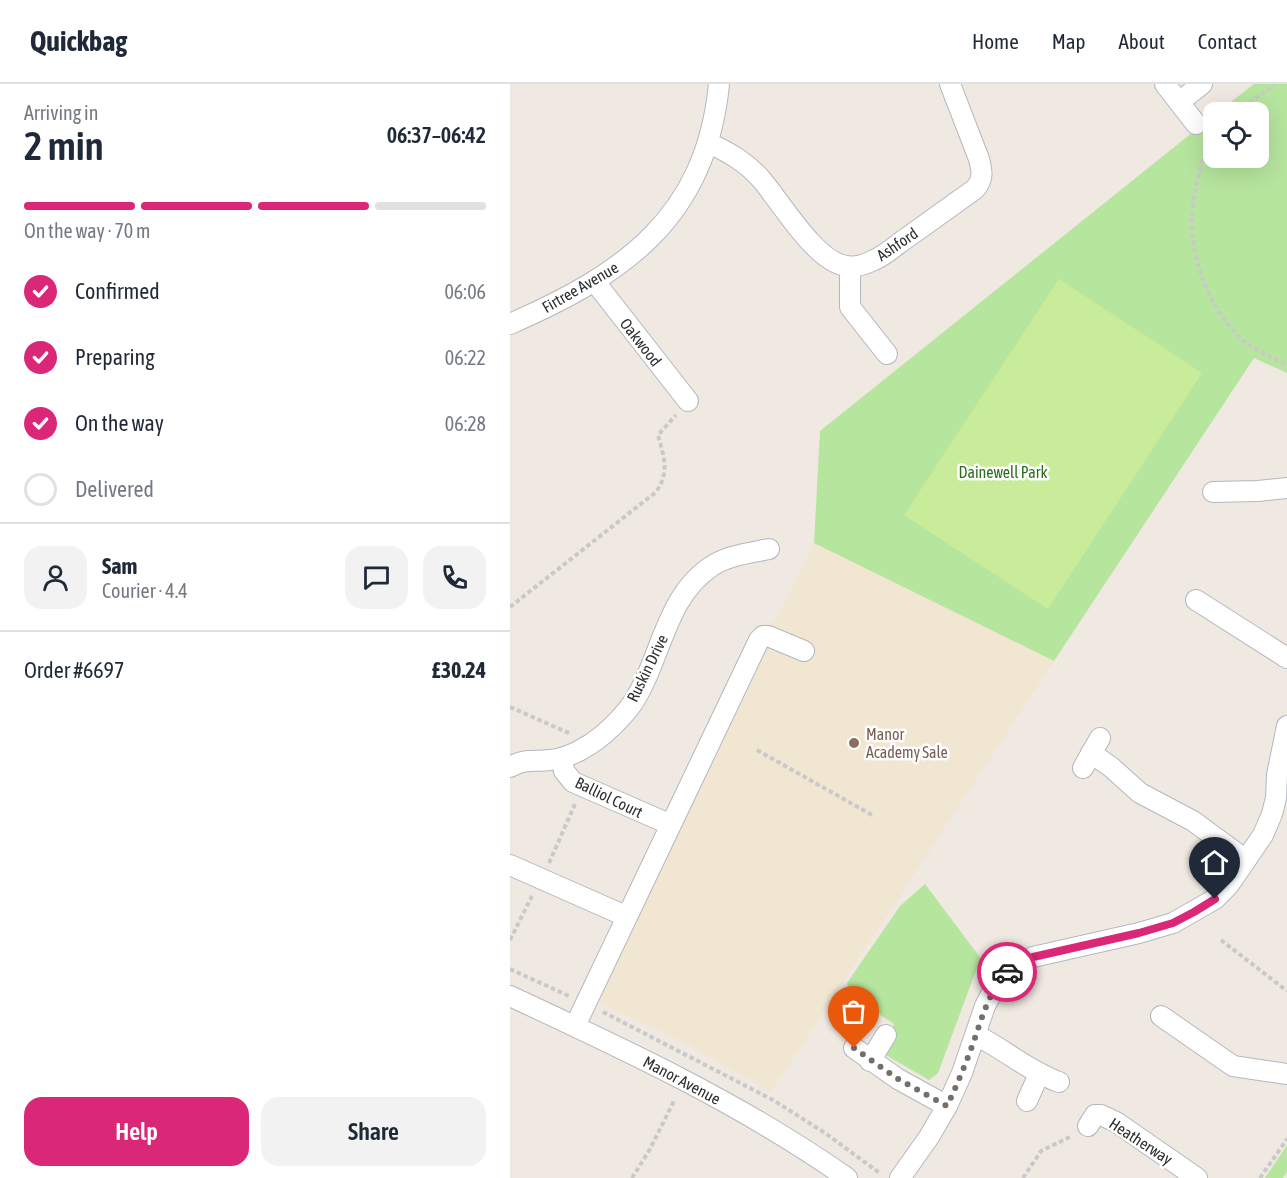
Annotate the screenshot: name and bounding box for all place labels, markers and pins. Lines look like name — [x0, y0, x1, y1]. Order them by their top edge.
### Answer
place label: Manor Academy Sale — [866, 725, 948, 762]
marker: Manor Academy Sale — [847, 736, 861, 750]
pin — [1189, 837, 1240, 899]
pin — [828, 986, 879, 1048]

